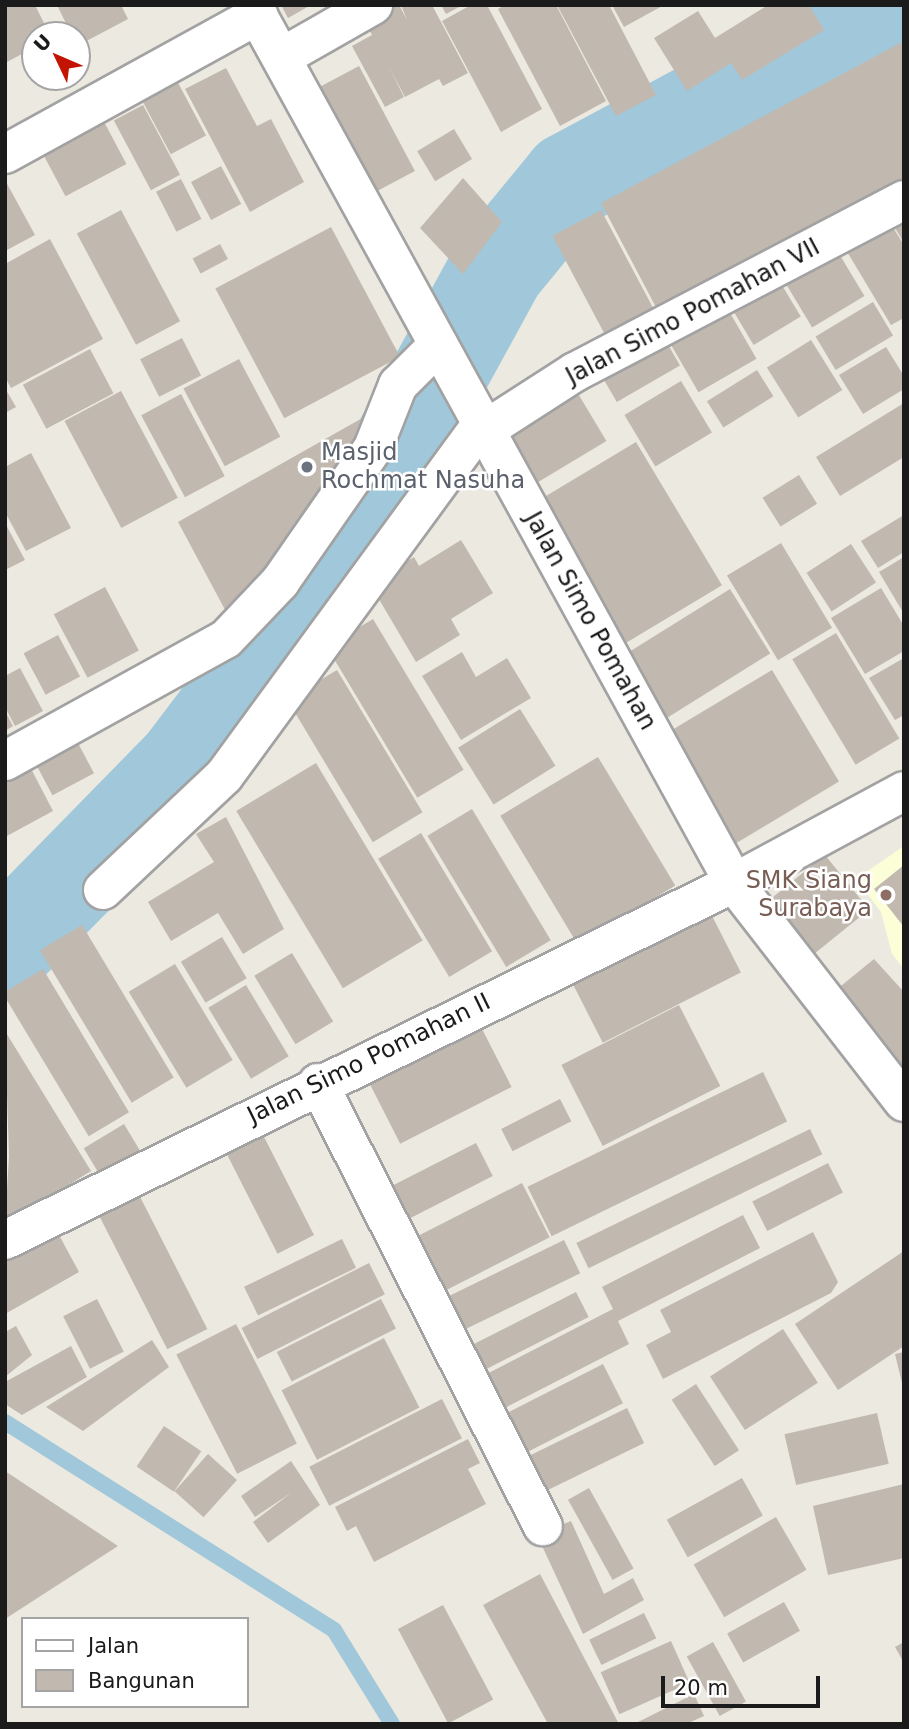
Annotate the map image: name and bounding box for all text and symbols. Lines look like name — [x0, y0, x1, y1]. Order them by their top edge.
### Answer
north arrow — [21, 21, 91, 91]
text: U — [29, 30, 56, 56]
street label: Jalan Simo Pomahan VII — [561, 233, 825, 391]
place label: Masjid Rochmat Nasuha — [321, 439, 525, 495]
marker: Masjid Rochmat Nasuha — [299, 459, 315, 475]
street label: Jalan Simo Pomahan — [518, 507, 662, 735]
place label: SMK Siang Surabaya — [746, 867, 872, 923]
marker: SMK Siang Surabaya — [878, 887, 894, 903]
street label: Jalan Simo Pomahan II — [243, 988, 495, 1130]
legend — [21, 1617, 248, 1708]
text: Jalan — [88, 1634, 139, 1658]
scale bar — [664, 1662, 823, 1706]
text: Bangunan — [88, 1669, 195, 1693]
text: 20 m — [674, 1676, 728, 1700]

